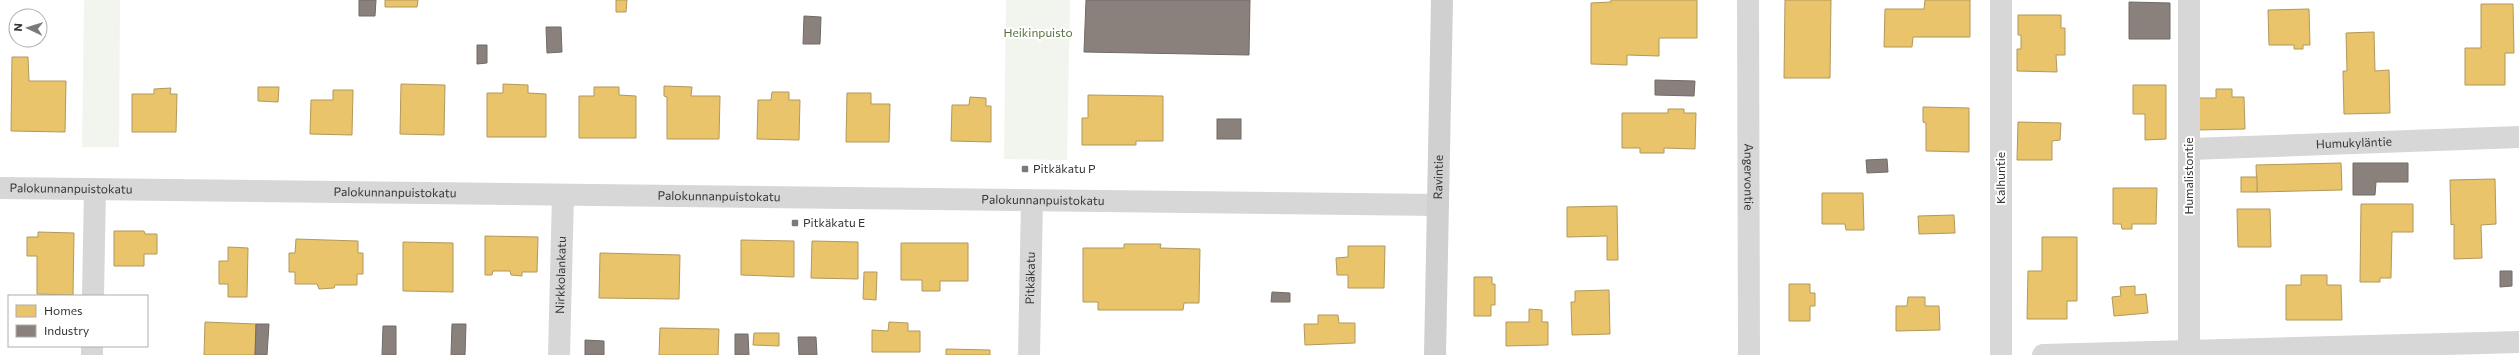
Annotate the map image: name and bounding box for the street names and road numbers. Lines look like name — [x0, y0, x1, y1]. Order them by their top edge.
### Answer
street label: Humukyläntie — [2316, 134, 2392, 150]
street label: Humalistontie — [2181, 137, 2195, 215]
street label: Angervontie — [1742, 143, 1757, 211]
street label: Kalhuntie — [1993, 152, 2007, 204]
street label: Ravintie — [1430, 155, 1445, 199]
street label: Palokunnanpuistokatu — [9, 180, 133, 196]
street label: Palokunnanpuistokatu — [333, 184, 457, 199]
street label: Palokunnanpuistokatu — [657, 188, 781, 203]
street label: Palokunnanpuistokatu — [981, 192, 1105, 207]
street label: Nirkkolankatu — [552, 236, 568, 314]
street label: Pitkäkatu — [1022, 252, 1037, 304]

